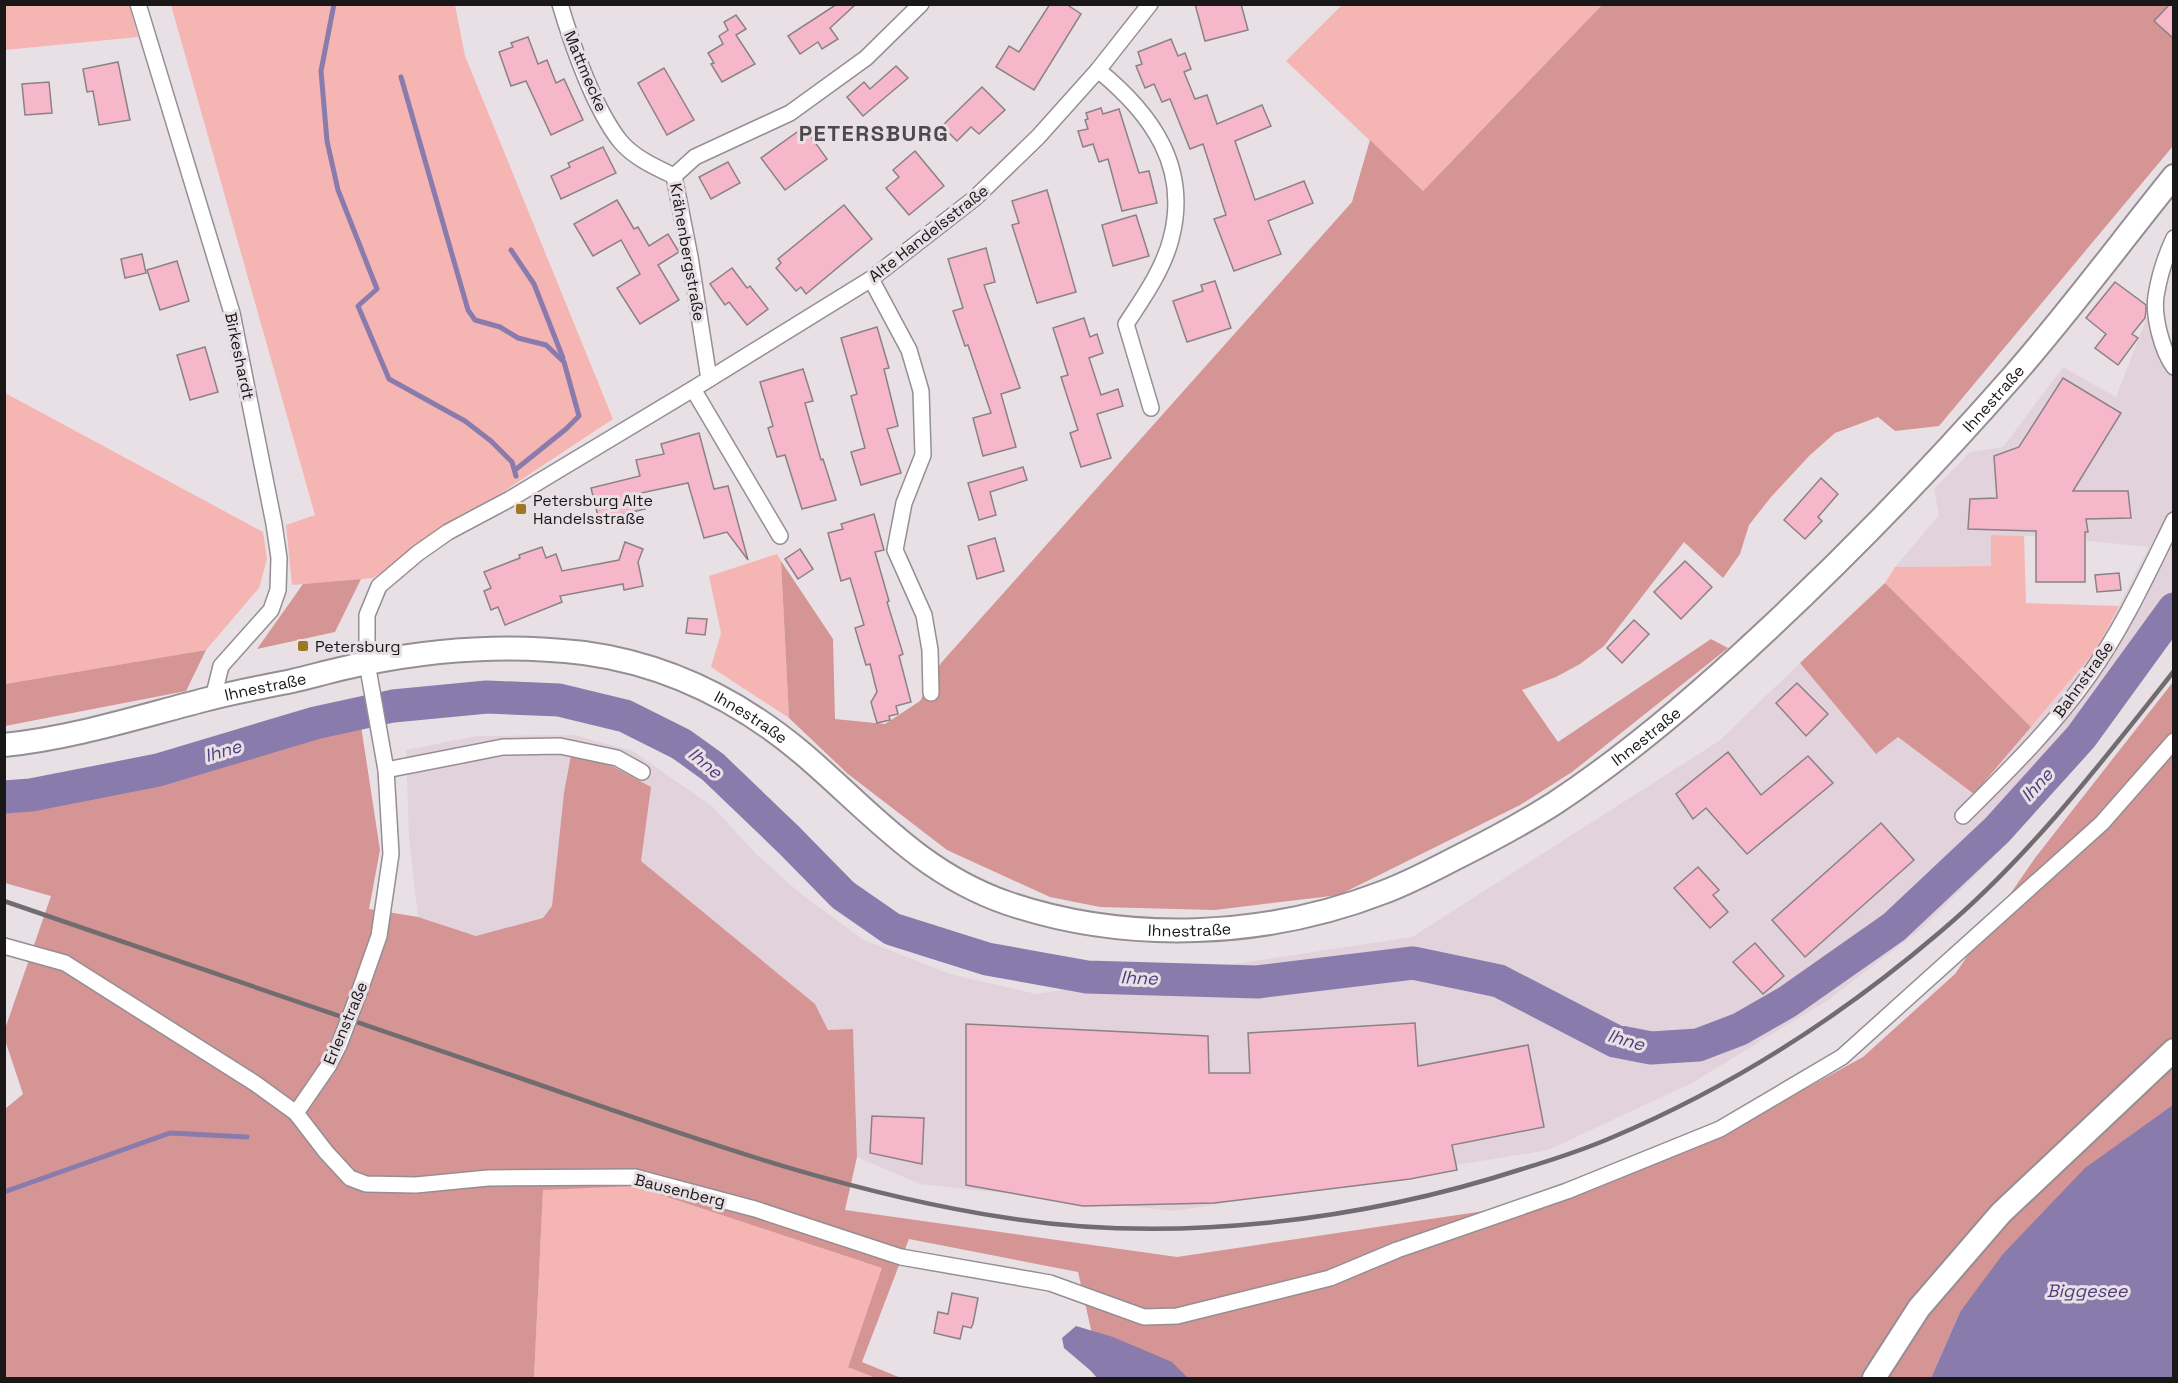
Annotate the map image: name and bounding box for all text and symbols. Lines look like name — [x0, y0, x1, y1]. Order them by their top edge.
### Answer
street label: Mattmecke — [559, 28, 612, 115]
district label: PETERSBURG — [799, 119, 949, 147]
street label: Alte Handelsstraße — [864, 180, 992, 287]
street label: Krähenbergstraße — [665, 181, 710, 323]
street label: Birkeshardt — [220, 310, 259, 402]
street label: Ihnestraße — [1958, 361, 2029, 437]
place label: Petersburg Alte Handelsstraße — [533, 490, 653, 529]
marker: Petersburg Alte Handelsstraße — [514, 502, 528, 516]
place label: Petersburg — [315, 636, 400, 657]
street label: Bahnstraße — [2049, 637, 2118, 722]
marker: Petersburg — [296, 639, 310, 653]
street label: Ihnestraße — [222, 668, 309, 706]
street label: Ihnestraße — [711, 686, 792, 749]
street label: Ihnestraße — [1607, 702, 1685, 771]
water label: Ihne — [202, 734, 245, 767]
water label: Ihne — [684, 742, 728, 784]
water label: Ihne — [2016, 762, 2058, 806]
street label: Ihnestraße — [1147, 918, 1232, 941]
water label: Ihne — [1120, 965, 1159, 990]
street label: Erlenstraße — [319, 978, 372, 1068]
water label: Ihne — [1605, 1023, 1648, 1056]
street label: Bausenberg — [632, 1169, 727, 1212]
water label: Biggesee — [2047, 1279, 2129, 1302]

